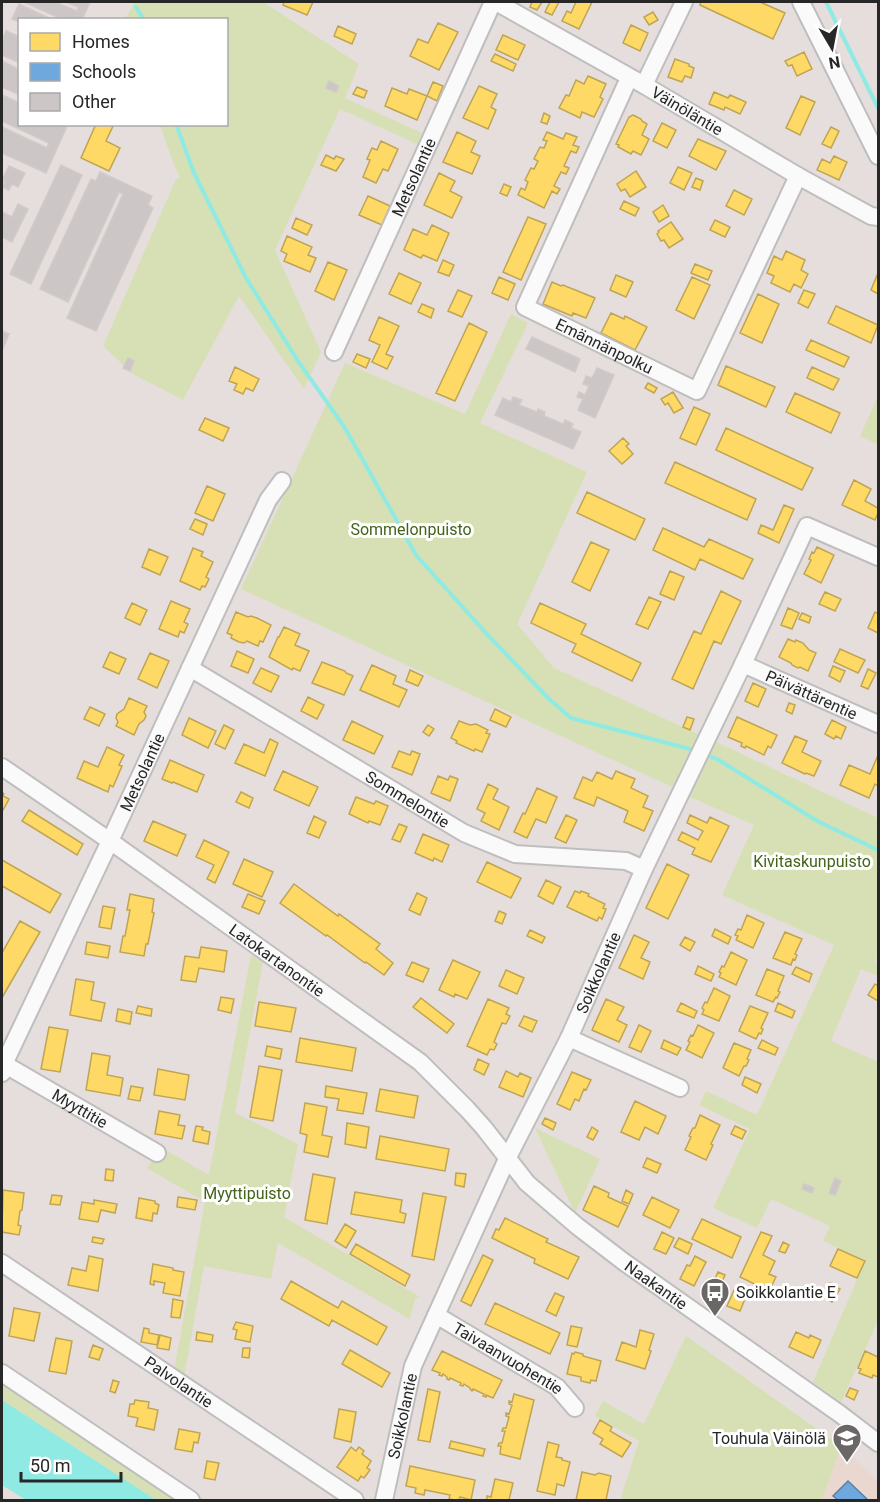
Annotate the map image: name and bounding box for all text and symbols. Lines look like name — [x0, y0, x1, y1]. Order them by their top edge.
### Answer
legend — [18, 18, 228, 126]
north arrow — [802, 18, 862, 78]
text: Homes — [72, 31, 130, 52]
text: N — [827, 52, 842, 73]
text: Schools — [72, 61, 136, 82]
street label: Väinöläntie — [648, 82, 726, 139]
text: Other — [72, 91, 116, 112]
street label: Metsolantie — [387, 135, 439, 219]
street label: Emännänpolku — [553, 314, 656, 378]
park label: Sommelonpuisto — [350, 520, 472, 539]
street label: Päivättärentie — [763, 666, 860, 723]
street label: Metsolantie — [116, 730, 168, 814]
street label: Sommelontie — [362, 766, 453, 832]
park label: Kivitaskunpuisto — [753, 852, 871, 871]
street label: Latokartanontie — [226, 920, 328, 1000]
street label: Soikkolantie — [572, 929, 624, 1016]
street label: Myyttitie — [49, 1085, 111, 1132]
park label: Myyttipuisto — [203, 1184, 291, 1203]
street label: Naakantie — [621, 1256, 691, 1313]
bus stop icon: Soikkolantie E — [699, 1276, 731, 1318]
place label: Soikkolantie E — [736, 1283, 836, 1302]
street label: Taivaanvuohentie — [450, 1318, 568, 1397]
street label: Palvolantie — [141, 1352, 217, 1411]
street label: Soikkolantie — [384, 1371, 421, 1460]
school or university icon: Touhula Väinölä — [831, 1422, 863, 1464]
place label: Touhula Väinölä — [712, 1429, 826, 1448]
scale bar — [21, 1445, 122, 1483]
text: 50 m — [30, 1455, 70, 1476]

